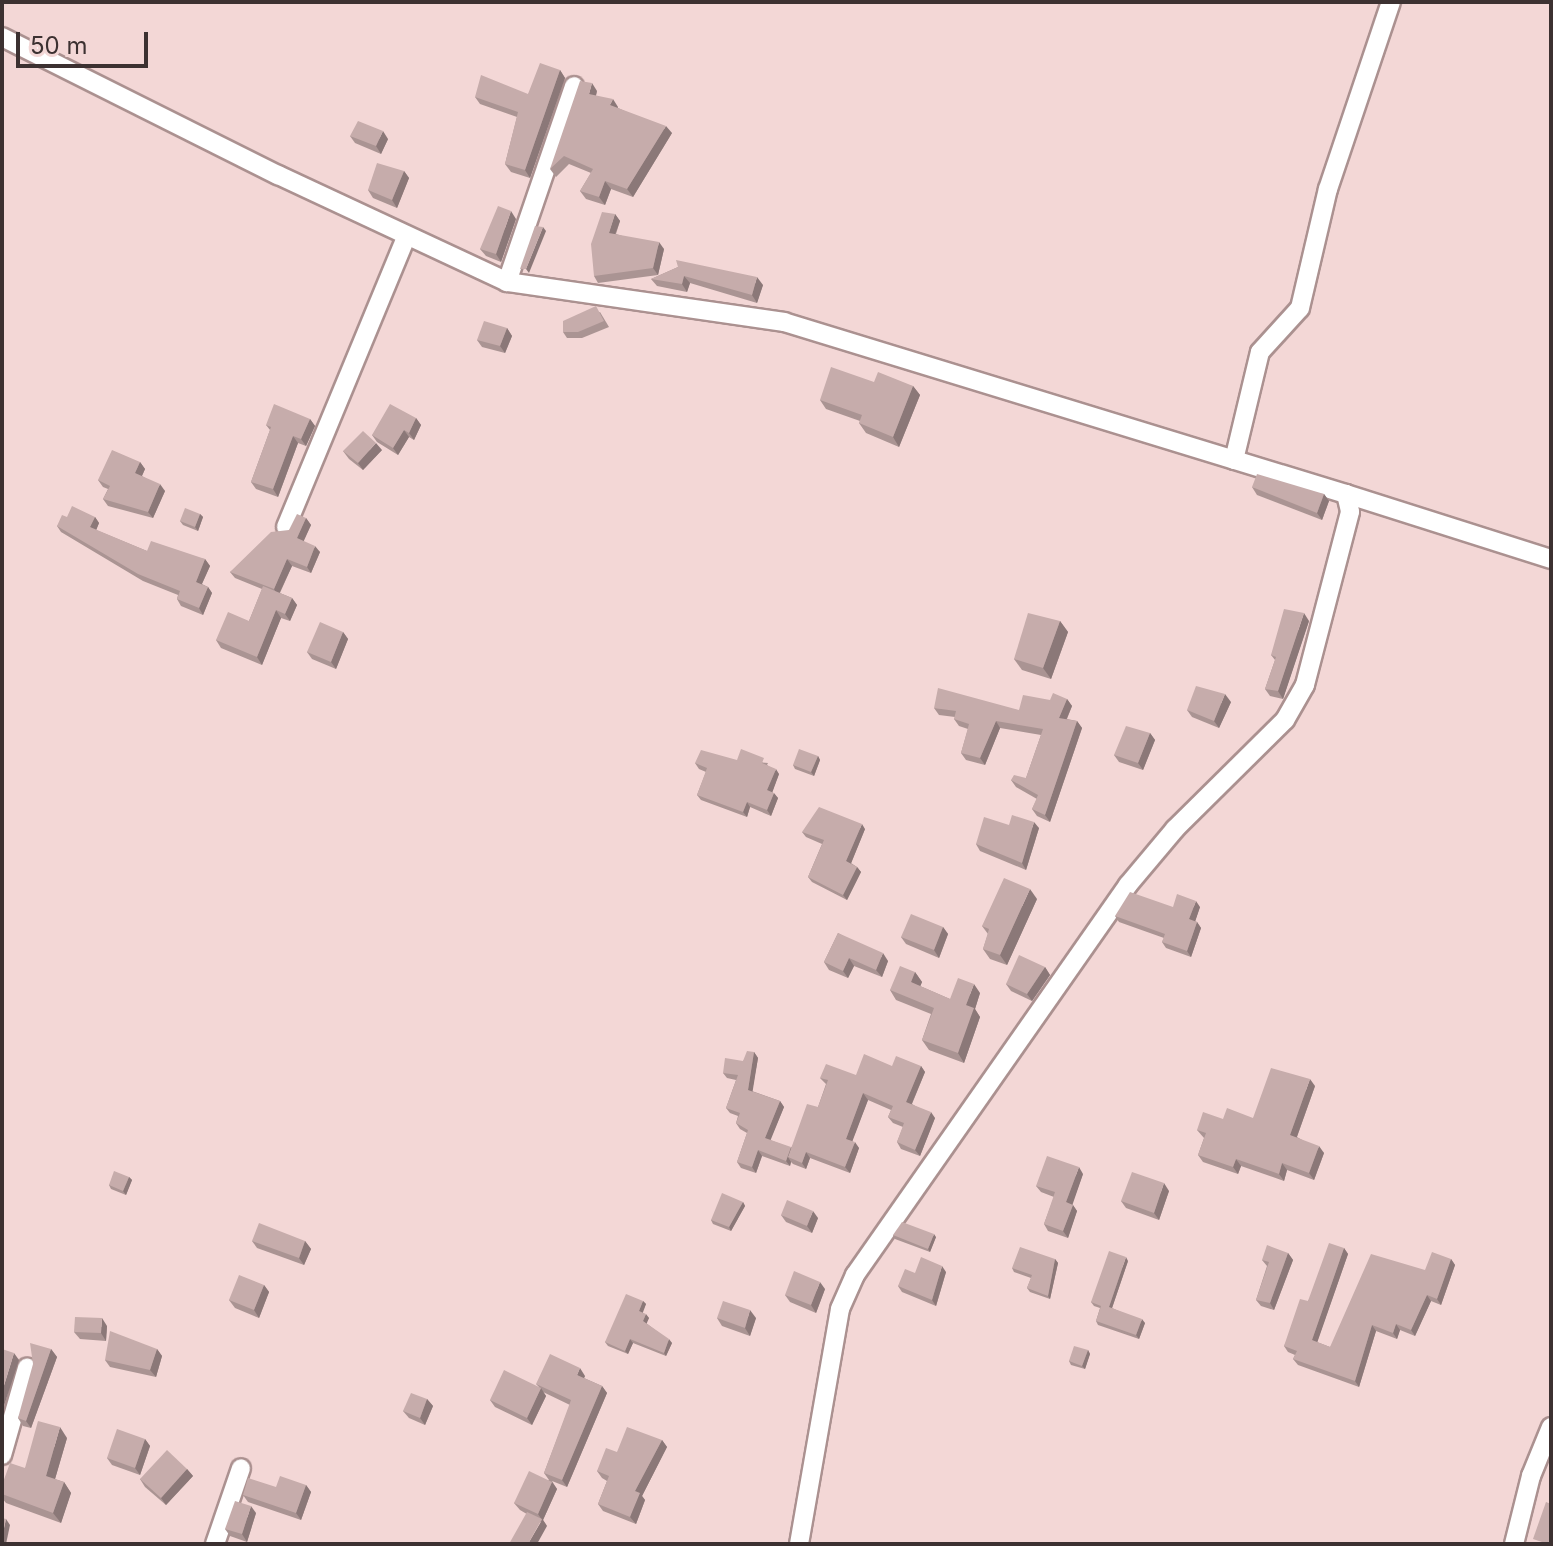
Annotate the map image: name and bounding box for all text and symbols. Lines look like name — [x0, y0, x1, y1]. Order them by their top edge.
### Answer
scale bar — [20, 16, 152, 66]
text: 50 m — [30, 31, 88, 60]

